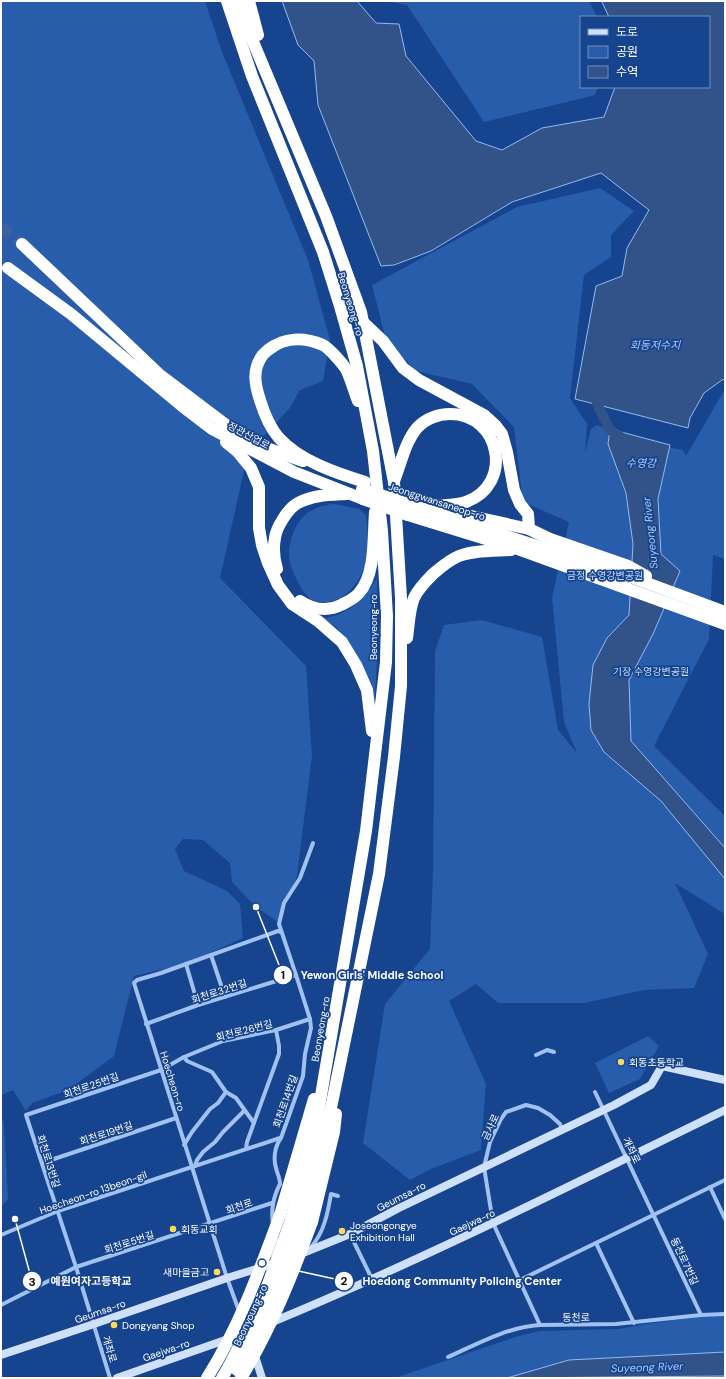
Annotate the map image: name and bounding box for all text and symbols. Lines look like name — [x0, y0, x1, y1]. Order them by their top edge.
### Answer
legend — [580, 16, 710, 88]
text: 도로 — [616, 24, 638, 40]
text: 공원 — [616, 44, 638, 60]
text: 수역 — [616, 64, 638, 80]
street label: Beonyeong-ro — [335, 271, 366, 338]
water label: 회동저수지 — [630, 338, 681, 352]
street label: 정관산업로 — [225, 419, 272, 452]
water label: 수영강 — [626, 456, 658, 470]
street label: Jeonggwansaneop-ro — [387, 480, 487, 523]
water label: Suyeong River — [639, 495, 661, 570]
park label: 금정 수영강변공원 — [567, 569, 643, 582]
street label: Beonyeong-ro — [367, 594, 380, 660]
park label: 기장 수영강변공원 — [613, 665, 689, 678]
callout: Yewon Girls' Middle School — [273, 963, 451, 986]
text: 1 — [281, 967, 285, 983]
text: Yewon Girls' Middle School — [301, 968, 443, 982]
street label: 회천로32번길 — [190, 976, 249, 1007]
street label: Beonyeong-ro — [308, 995, 333, 1063]
street label: 회천로26번길 — [214, 1017, 274, 1044]
street label: Hoecheon-ro — [157, 1050, 188, 1113]
place label: 회동초등학교 — [629, 1056, 684, 1069]
marker: 회동초등학교 — [616, 1057, 626, 1067]
street label: 회천로25번길 — [62, 1070, 121, 1101]
street label: 회천로14번길 — [270, 1073, 301, 1129]
street label: 금사로 — [479, 1112, 502, 1142]
street label: 회천로19번길 — [78, 1119, 135, 1148]
street label: 회천로13번길 — [34, 1133, 63, 1189]
street label: 개좌로 — [620, 1135, 643, 1165]
street label: Hoecheon-ro 13beon-gil — [38, 1168, 149, 1217]
street label: Geumsa-ro — [375, 1179, 428, 1214]
street label: 회천로 — [224, 1196, 254, 1217]
street label: Gaejwa-ro — [447, 1206, 497, 1239]
place label: Joseongongye Exhibition Hall — [350, 1219, 417, 1244]
place label: 회동교회 — [181, 1223, 218, 1236]
marker: 회동교회 — [168, 1224, 178, 1234]
marker: Joseongongye Exhibition Hall — [337, 1226, 347, 1236]
street label: 회천로5번길 — [102, 1228, 156, 1257]
street label: 동천로7번길 — [668, 1235, 701, 1287]
place label: 새마을금고 — [163, 1266, 209, 1279]
marker: 새마을금고 — [212, 1267, 222, 1277]
callout: Hoedong Community Policing Center — [334, 1269, 569, 1292]
callout: 예원여자고등학교 — [22, 1270, 139, 1293]
text: 2 — [341, 1273, 348, 1289]
text: 3 — [28, 1274, 36, 1290]
text: 예원여자고등학교 — [51, 1274, 131, 1288]
text: Hoedong Community Policing Center — [362, 1274, 562, 1288]
street label: Beonyoung-ro — [231, 1282, 270, 1348]
street label: Geumsa-ro — [73, 1297, 127, 1326]
street label: 동천로 — [562, 1311, 590, 1324]
place label: Dongyang Shop — [122, 1319, 195, 1332]
marker: Dongyang Shop — [109, 1320, 119, 1330]
street label: 개좌로 — [99, 1334, 120, 1364]
street label: Gaejwa-ro — [141, 1336, 191, 1365]
water label: Suyeong River — [611, 1359, 684, 1375]

